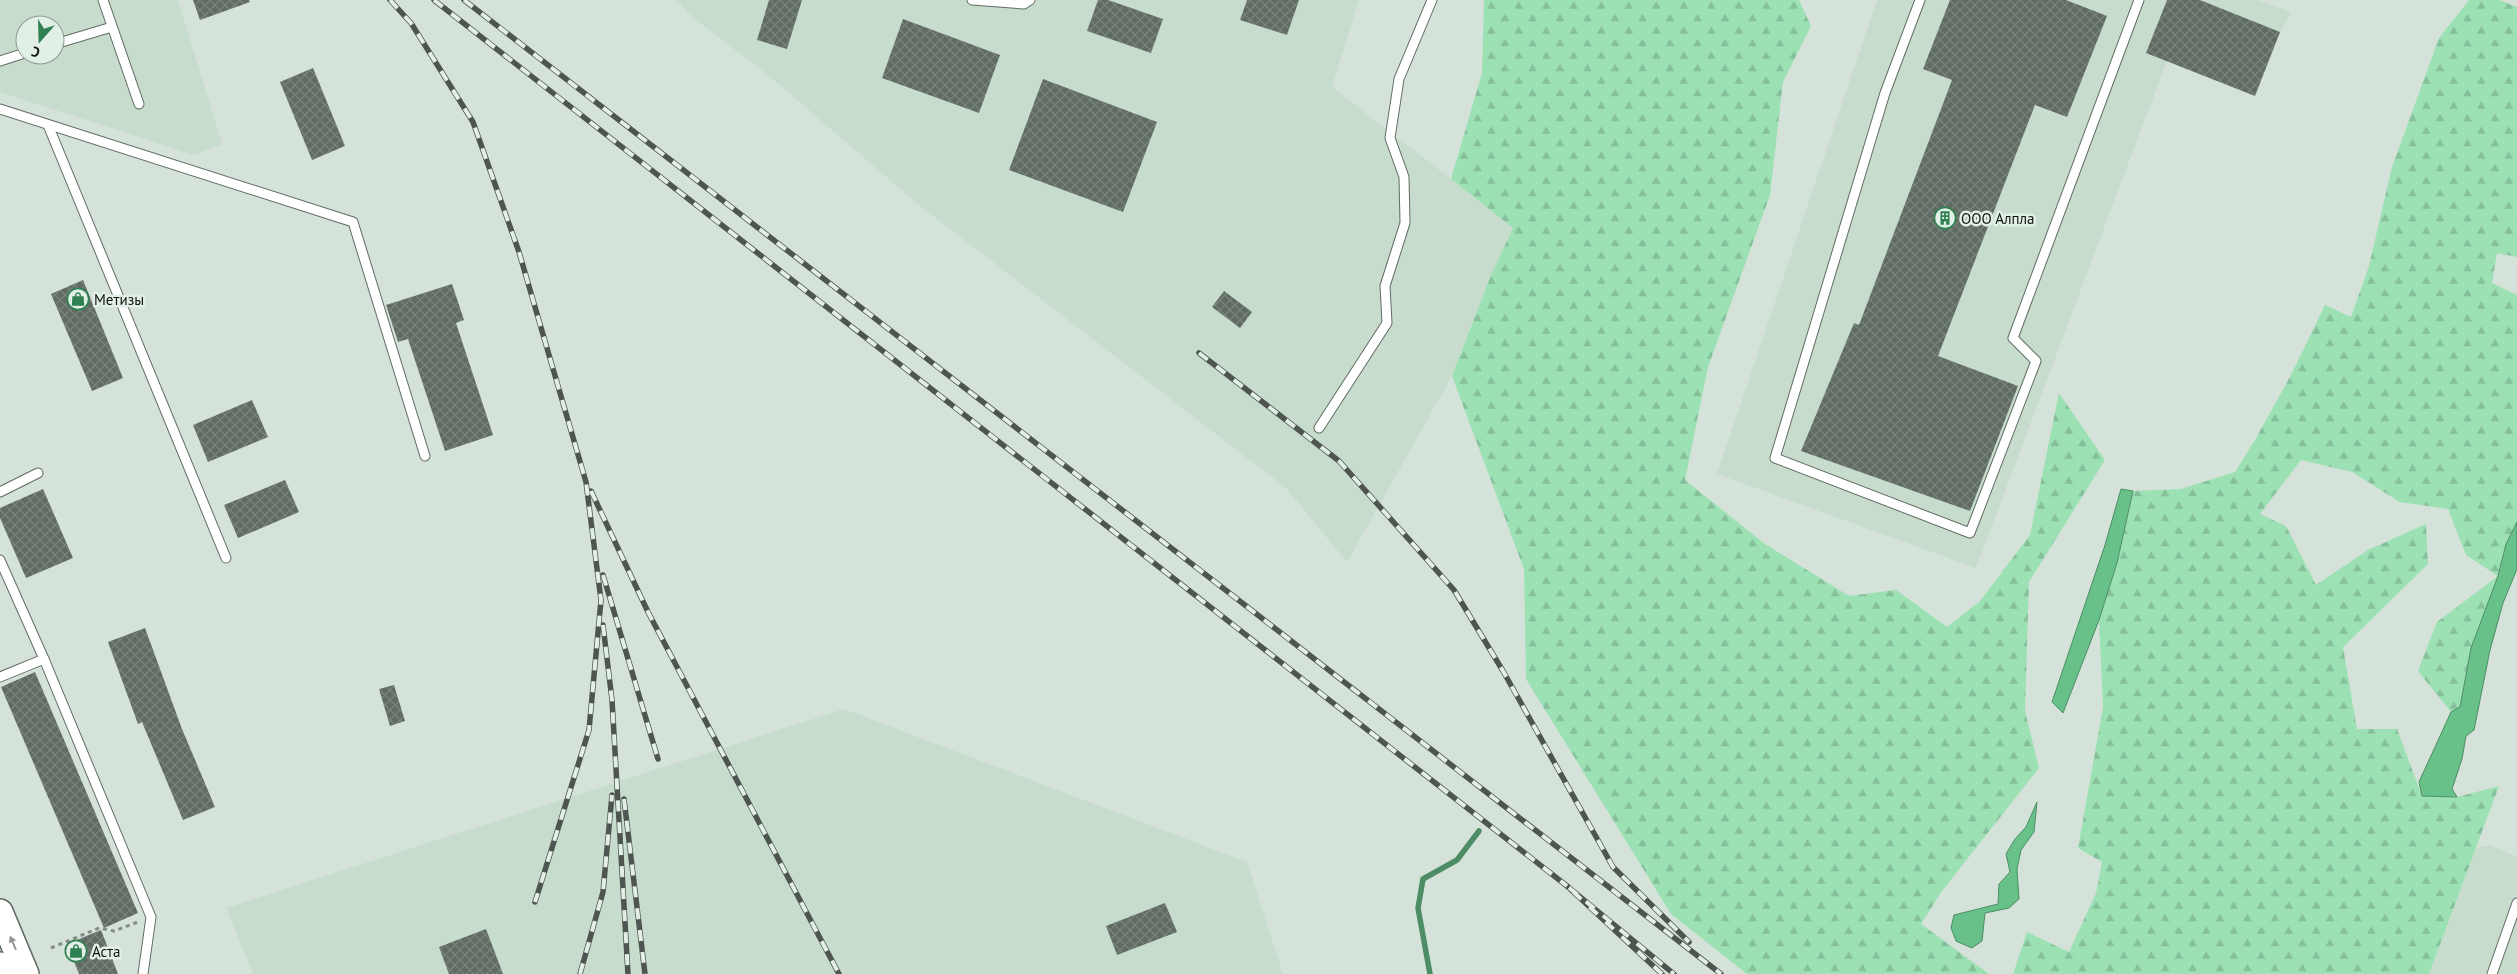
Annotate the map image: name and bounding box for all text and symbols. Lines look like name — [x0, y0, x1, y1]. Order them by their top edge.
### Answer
north arrow — [15, 15, 65, 65]
text: С — [29, 42, 42, 62]
building icon: ООО Алпла — [1933, 206, 1957, 230]
place label: ООО Алпла — [1961, 209, 2035, 228]
shop icon: Метизы — [66, 287, 90, 311]
place label: Метизы — [94, 290, 144, 309]
one-way arrow — [9, 936, 17, 950]
shop icon: Аста — [64, 939, 88, 963]
place label: Аста — [92, 942, 121, 961]

